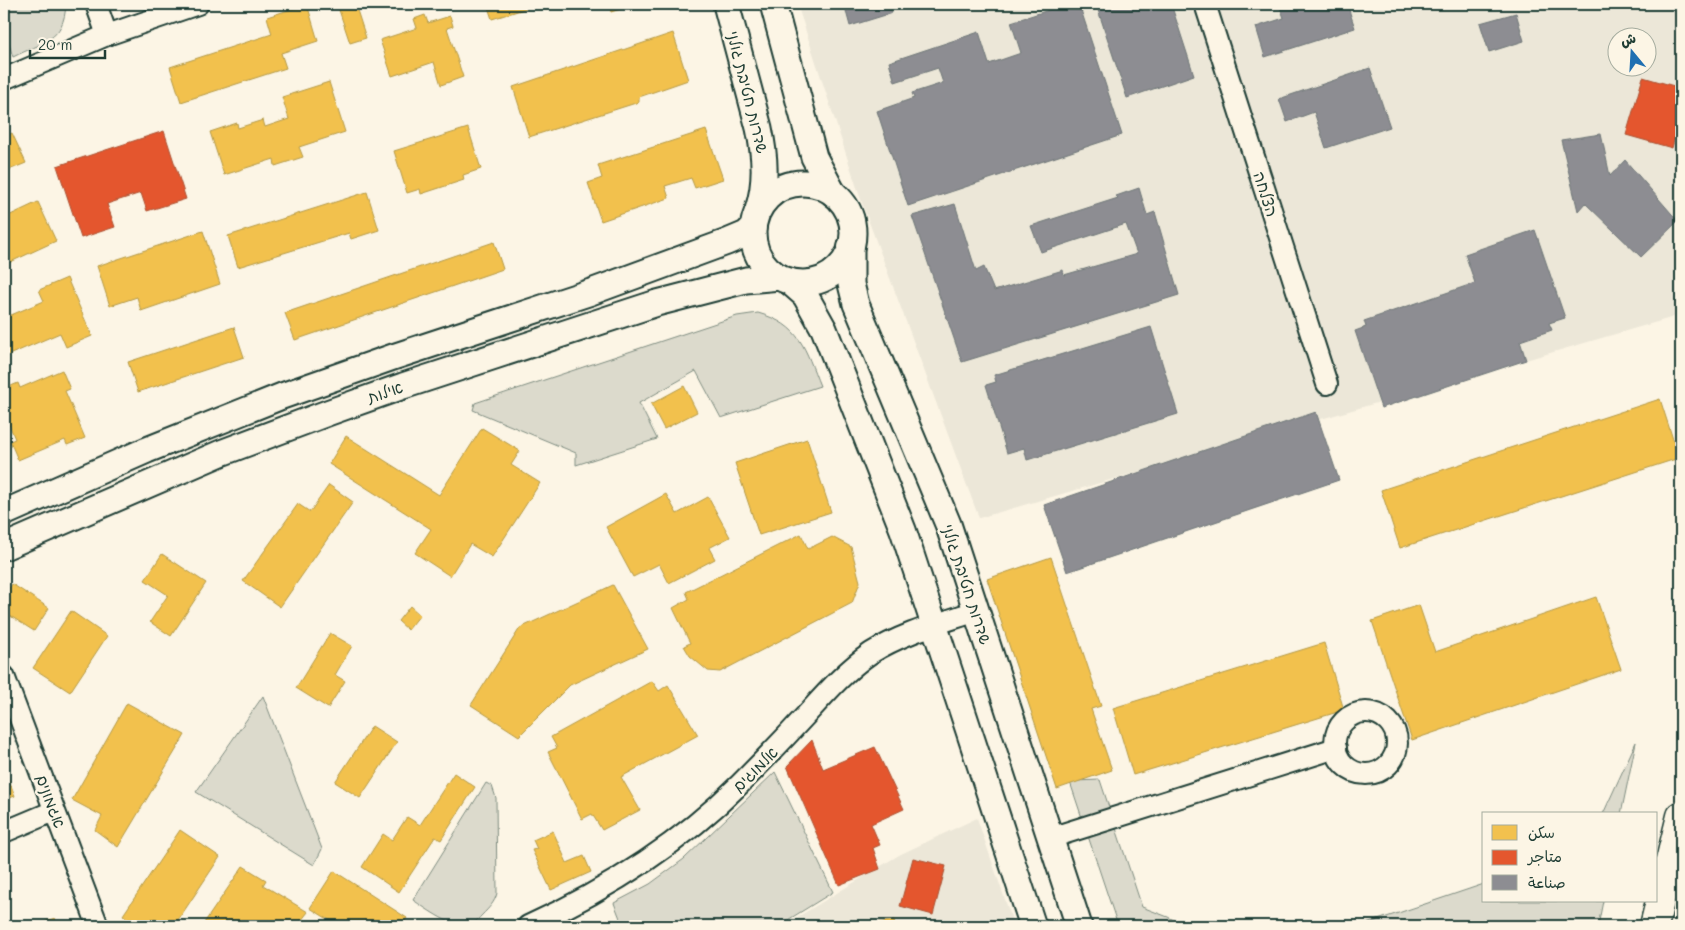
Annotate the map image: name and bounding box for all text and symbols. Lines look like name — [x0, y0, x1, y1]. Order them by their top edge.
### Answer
scale bar — [30, 28, 105, 60]
street label: שדרות חטיבת גולני — [723, 28, 774, 155]
north arrow — [1608, 28, 1658, 78]
text: ش — [1618, 28, 1638, 51]
text: 20 m — [38, 34, 72, 54]
street label: הצלחה — [1249, 168, 1284, 219]
street label: אילות — [363, 376, 405, 408]
street label: שדרות חטיבת גולני — [938, 521, 997, 647]
street label: אלמוגים — [727, 741, 782, 796]
street label: אגמונים — [32, 771, 71, 831]
legend — [1482, 812, 1658, 902]
text: سكن — [1528, 822, 1555, 842]
text: متاجر — [1526, 846, 1562, 866]
text: صناعة — [1528, 872, 1566, 892]

